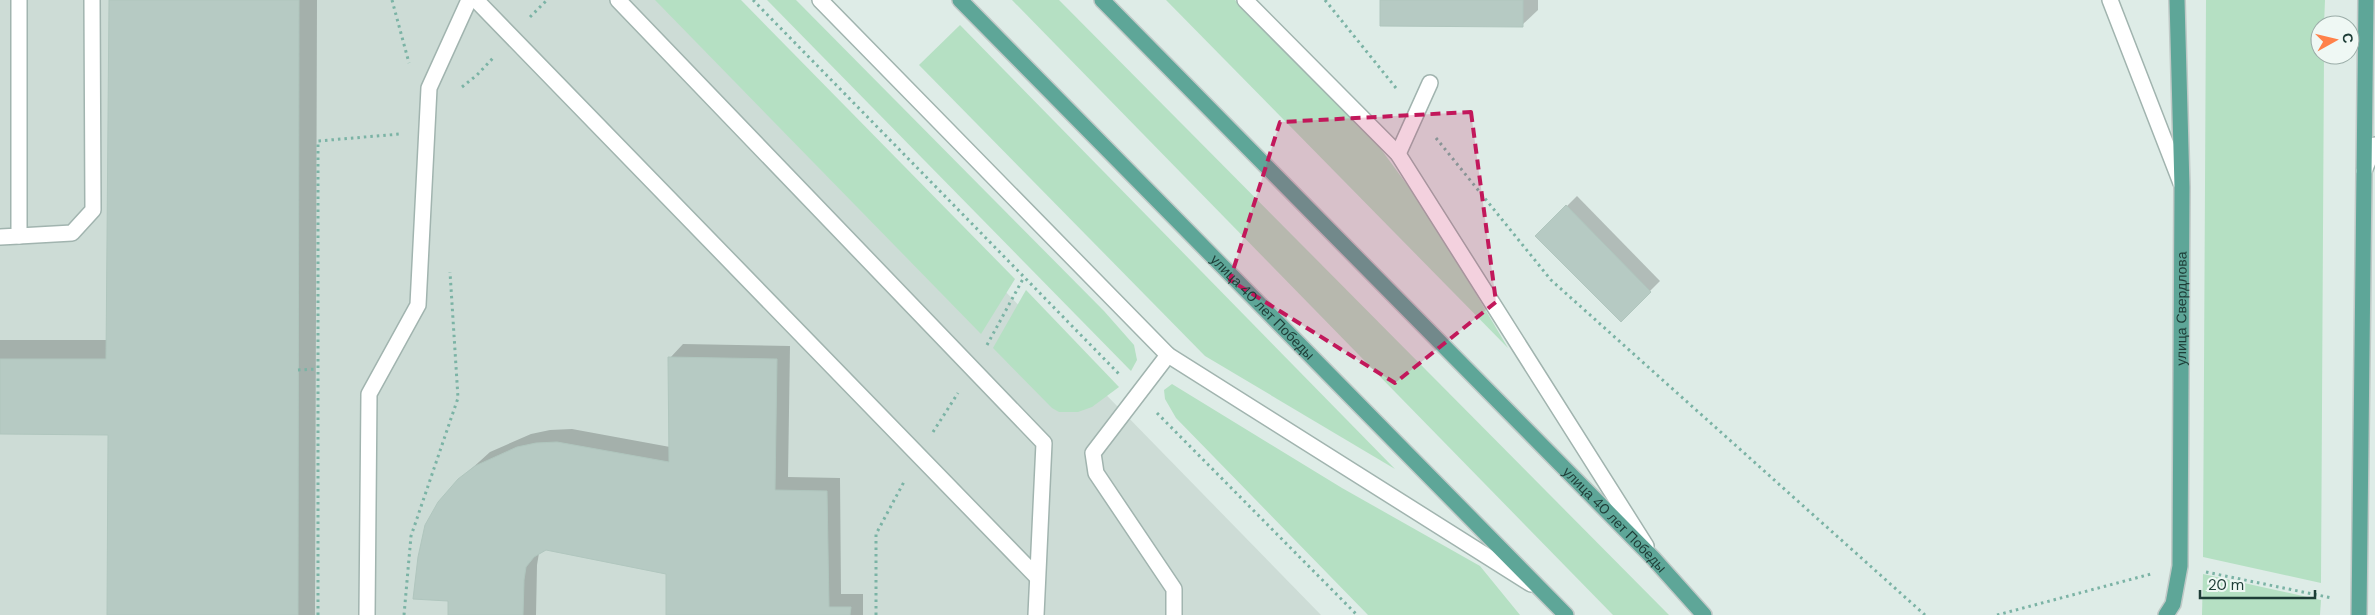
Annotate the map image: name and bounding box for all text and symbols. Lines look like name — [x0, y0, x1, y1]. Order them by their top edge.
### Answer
north arrow — [2310, 15, 2360, 65]
text: С — [2338, 32, 2357, 44]
street label: улица 40 лет Победы — [1207, 250, 1318, 364]
street label: улица Свердлова — [2172, 251, 2191, 366]
street label: улица 40 лет Победы — [1559, 463, 1671, 576]
scale bar — [2200, 568, 2315, 600]
text: 20 m — [2208, 575, 2244, 595]

